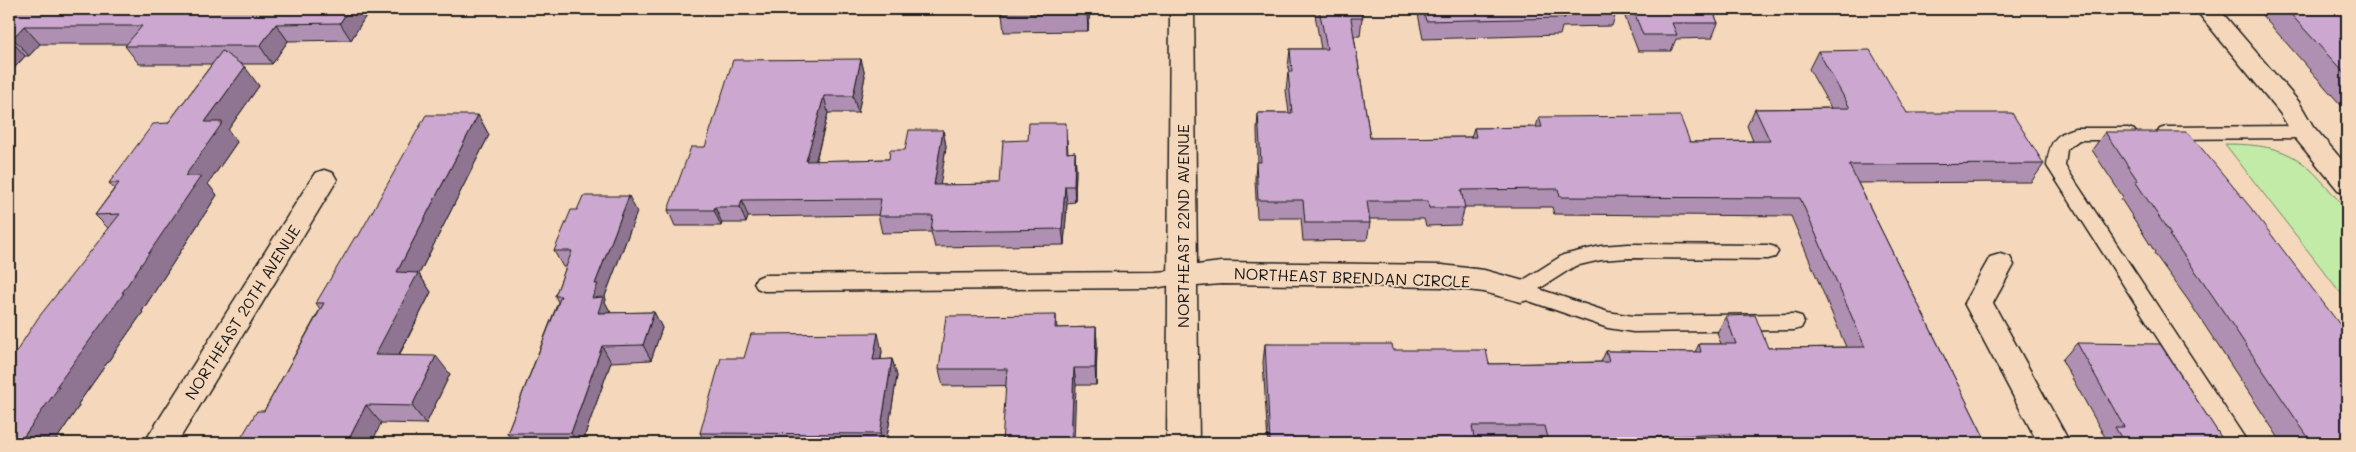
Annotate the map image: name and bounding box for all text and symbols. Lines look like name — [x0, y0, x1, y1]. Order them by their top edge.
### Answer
street label: NORTHEAST 22ND AVENUE — [1172, 124, 1193, 328]
street label: NORTHEAST 20TH AVENUE — [179, 221, 305, 403]
street label: NORTHEAST BRENDAN CIRCLE — [1234, 262, 1470, 292]

